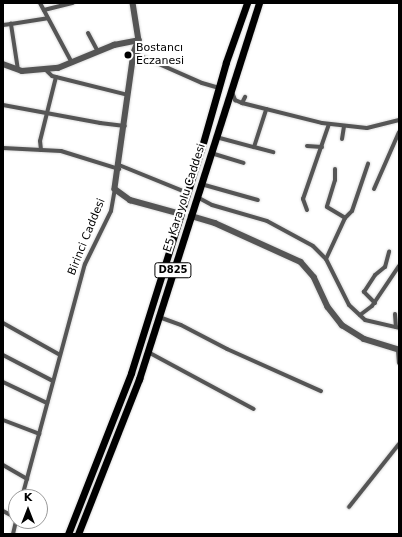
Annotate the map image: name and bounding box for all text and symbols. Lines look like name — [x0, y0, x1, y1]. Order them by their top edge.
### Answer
place label: Bostancı Eczanesi — [136, 42, 184, 68]
marker: Bostancı Eczanesi — [123, 50, 133, 60]
street label: E5 Karayolu Caddesi — [161, 142, 209, 254]
street label: Birinci Caddesi — [66, 197, 108, 277]
road number: D825 — [154, 262, 192, 278]
north arrow — [8, 489, 48, 529]
text: K — [24, 491, 32, 504]

